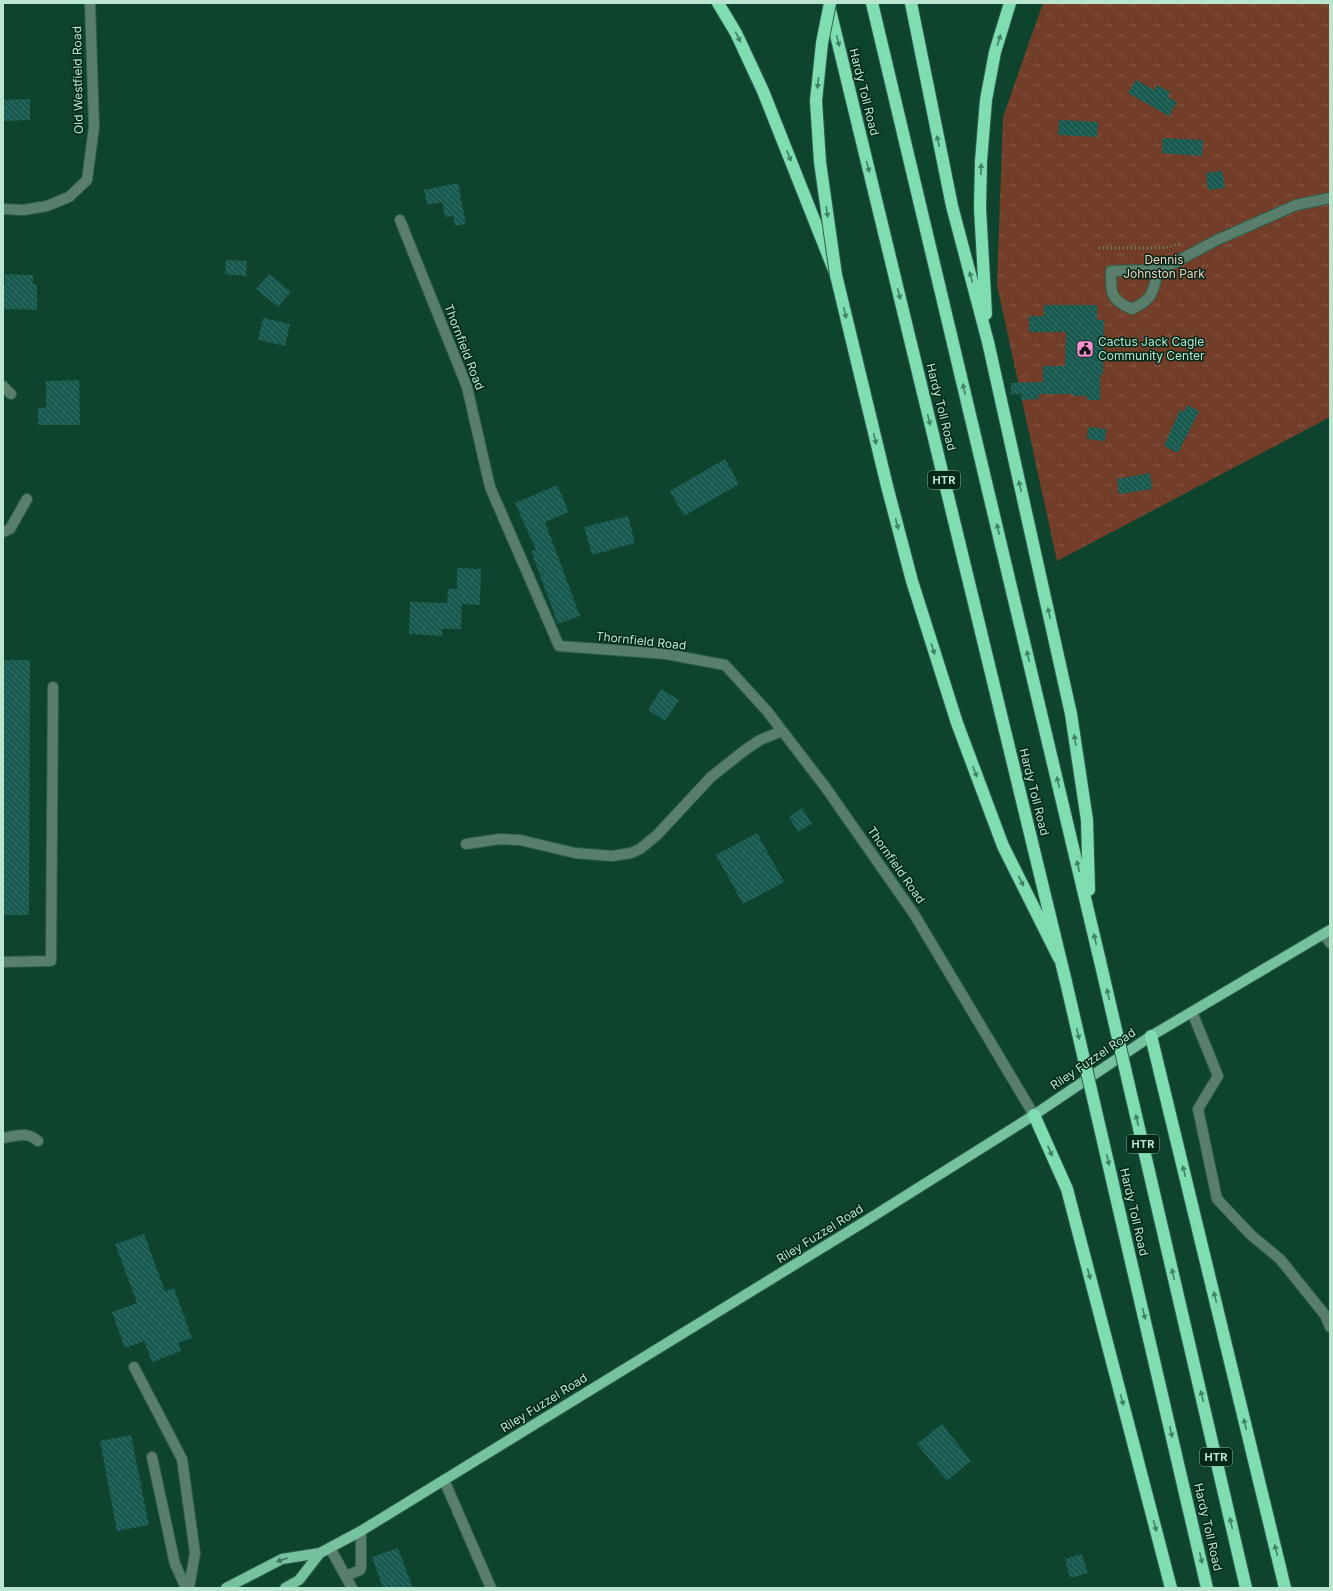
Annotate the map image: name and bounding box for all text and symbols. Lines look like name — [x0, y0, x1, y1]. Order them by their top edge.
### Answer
street label: Old Westfield Road — [69, 26, 86, 134]
one-way arrow — [735, 31, 741, 43]
one-way arrow — [996, 34, 1002, 46]
one-way arrow — [835, 35, 841, 47]
street label: Hardy Toll Road — [846, 47, 883, 137]
one-way arrow — [815, 77, 821, 89]
one-way arrow — [935, 134, 941, 147]
one-way arrow — [786, 151, 792, 163]
one-way arrow — [866, 161, 872, 173]
one-way arrow — [978, 162, 984, 175]
one-way arrow — [824, 206, 830, 218]
park label: Dennis Johnston Park — [1123, 252, 1205, 281]
one-way arrow — [968, 271, 974, 283]
one-way arrow — [896, 287, 902, 300]
street label: Thornfield Road — [441, 302, 488, 392]
one-way arrow — [843, 307, 849, 319]
place label: Cactus Jack Cagle Community Center — [1098, 334, 1205, 363]
public building icon: Cactus Jack Cagle Community Center — [1075, 339, 1095, 359]
street label: Hardy Toll Road — [923, 362, 960, 452]
one-way arrow — [961, 383, 967, 395]
one-way arrow — [927, 414, 933, 426]
one-way arrow — [873, 433, 879, 446]
road number: HTR — [928, 471, 960, 489]
one-way arrow — [1017, 480, 1023, 492]
one-way arrow — [894, 518, 900, 530]
one-way arrow — [994, 523, 1000, 535]
one-way arrow — [1045, 607, 1051, 619]
street label: Thornfield Road — [595, 628, 687, 653]
one-way arrow — [930, 643, 936, 655]
one-way arrow — [1024, 650, 1030, 662]
one-way arrow — [1072, 734, 1078, 746]
street label: Hardy Toll Road — [1016, 747, 1053, 837]
one-way arrow — [972, 766, 978, 778]
one-way arrow — [1054, 776, 1060, 788]
street label: Thornfield Road — [864, 823, 929, 906]
one-way arrow — [1074, 860, 1080, 872]
one-way arrow — [1018, 875, 1024, 887]
one-way arrow — [1092, 933, 1098, 946]
one-way arrow — [1104, 987, 1110, 1000]
street label: Riley Fuzzel Road — [1047, 1025, 1138, 1093]
one-way arrow — [1076, 1027, 1082, 1040]
one-way arrow — [1134, 1114, 1140, 1126]
road number: HTR — [1127, 1135, 1159, 1153]
one-way arrow — [1047, 1145, 1053, 1156]
one-way arrow — [1105, 1154, 1111, 1166]
one-way arrow — [1180, 1165, 1186, 1177]
street label: Hardy Toll Road — [1117, 1167, 1152, 1257]
street label: Riley Fuzzel Road — [774, 1201, 866, 1266]
one-way arrow — [1087, 1268, 1093, 1280]
one-way arrow — [1170, 1268, 1176, 1280]
one-way arrow — [1211, 1291, 1217, 1304]
one-way arrow — [1141, 1308, 1147, 1320]
street label: Riley Fuzzel Road — [498, 1370, 590, 1435]
one-way arrow — [1198, 1390, 1204, 1402]
one-way arrow — [1119, 1394, 1125, 1406]
one-way arrow — [1242, 1418, 1248, 1430]
one-way arrow — [1168, 1426, 1174, 1438]
road number: HTR — [1200, 1448, 1232, 1466]
street label: Hardy Toll Road — [1191, 1482, 1226, 1572]
one-way arrow — [1228, 1517, 1234, 1529]
one-way arrow — [1152, 1520, 1158, 1532]
one-way arrow — [1273, 1544, 1279, 1556]
one-way arrow — [1198, 1552, 1204, 1565]
one-way arrow — [276, 1557, 288, 1563]

